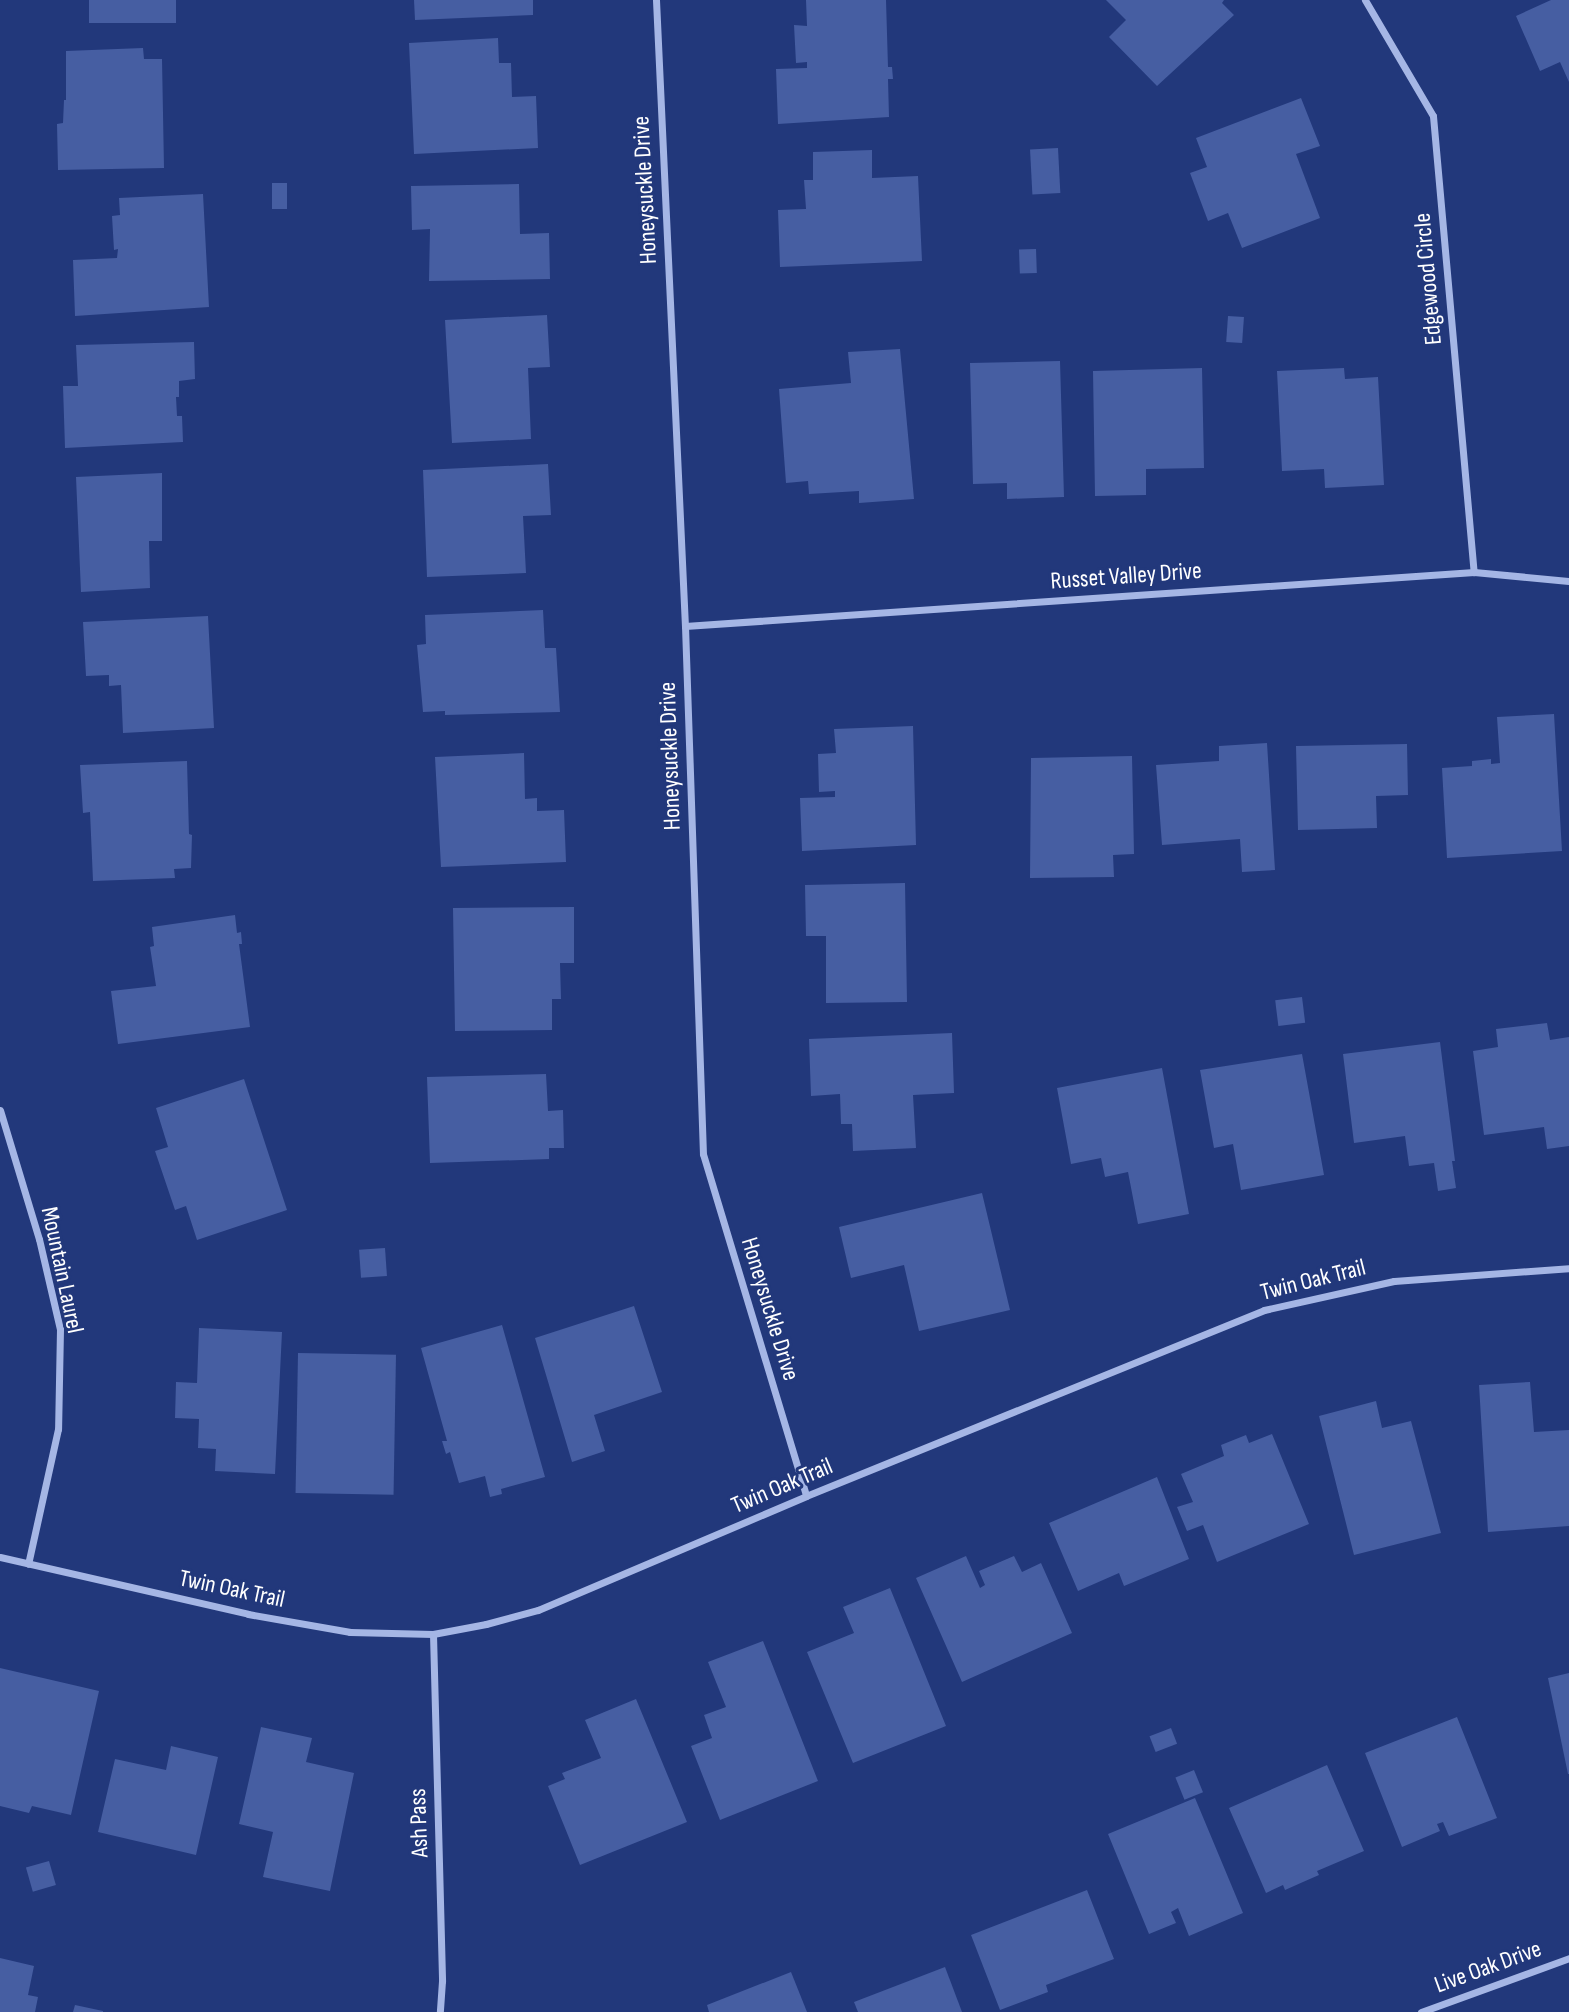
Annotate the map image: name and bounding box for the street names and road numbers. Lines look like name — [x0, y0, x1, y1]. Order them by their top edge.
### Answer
street label: Honeysuckle Drive — [627, 115, 663, 265]
street label: Edgewood Circle — [1408, 212, 1448, 346]
street label: Russet Valley Drive — [1049, 556, 1203, 596]
street label: Honeysuckle Drive — [653, 681, 687, 831]
street label: Mountain Laurel — [35, 1204, 89, 1336]
street label: Honeysuckle Drive — [735, 1234, 805, 1384]
street label: Twin Oak Trail — [1258, 1253, 1368, 1307]
street label: Twin Oak Trail — [727, 1452, 837, 1520]
street label: Twin Oak Trail — [177, 1564, 287, 1614]
street label: Ash Pass — [403, 1788, 435, 1858]
street label: Live Oak Drive — [1431, 1934, 1545, 2000]

